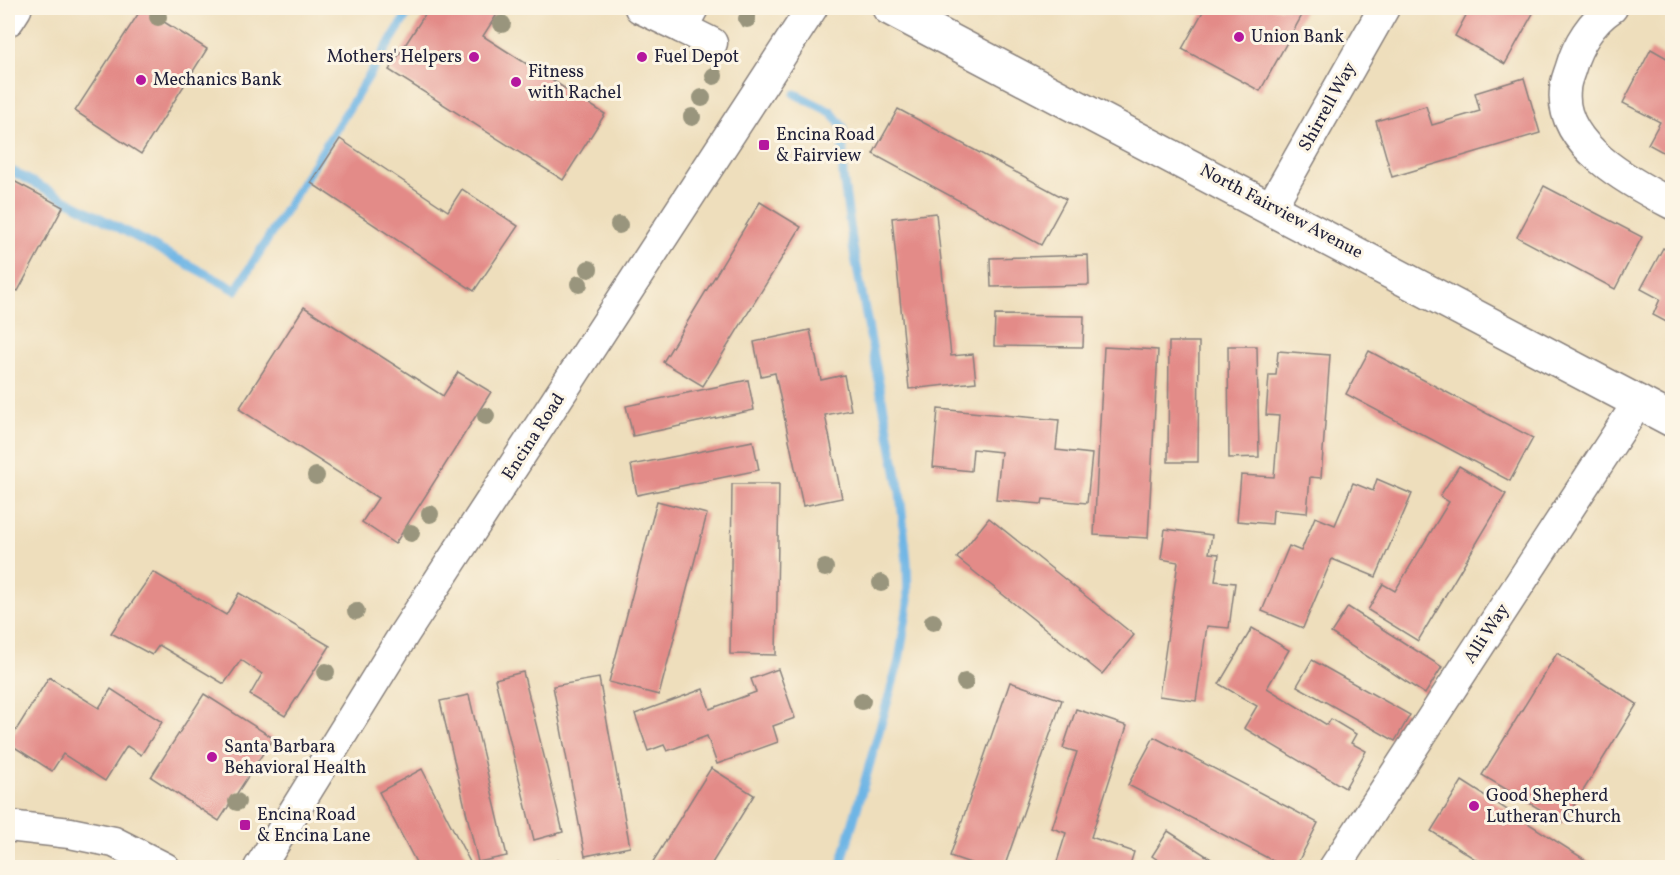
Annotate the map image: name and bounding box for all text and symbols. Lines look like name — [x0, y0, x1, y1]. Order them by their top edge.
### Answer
place label: Union Bank — [1251, 25, 1344, 50]
marker: Union Bank — [1232, 30, 1246, 44]
place label: Mothers' Helpers — [327, 45, 462, 70]
place label: Fuel Depot — [654, 45, 739, 70]
marker: Mothers' Helpers — [467, 50, 481, 64]
marker: Fuel Depot — [635, 50, 649, 64]
street label: Shirrell Way — [1293, 58, 1363, 156]
place label: Fitness with Rachel — [528, 60, 622, 106]
place label: Mechanics Bank — [153, 68, 282, 93]
marker: Mechanics Bank — [134, 73, 148, 87]
marker: Fitness with Rachel — [509, 75, 523, 89]
place label: Encina Road & Fairview — [776, 123, 875, 169]
marker: Encina Road & Fairview — [757, 138, 771, 152]
street label: North Fairview Avenue — [1195, 158, 1367, 266]
street label: Encina Road — [497, 389, 571, 485]
street label: Alli Way — [1458, 599, 1516, 669]
place label: Santa Barbara Behavioral Health — [224, 735, 367, 781]
marker: Santa Barbara Behavioral Health — [205, 750, 219, 764]
place label: Good Shepherd Lutheran Church — [1486, 784, 1621, 830]
marker: Good Shepherd Lutheran Church — [1467, 799, 1481, 813]
place label: Encina Road & Encina Lane — [257, 803, 371, 849]
marker: Encina Road & Encina Lane — [238, 818, 252, 832]

